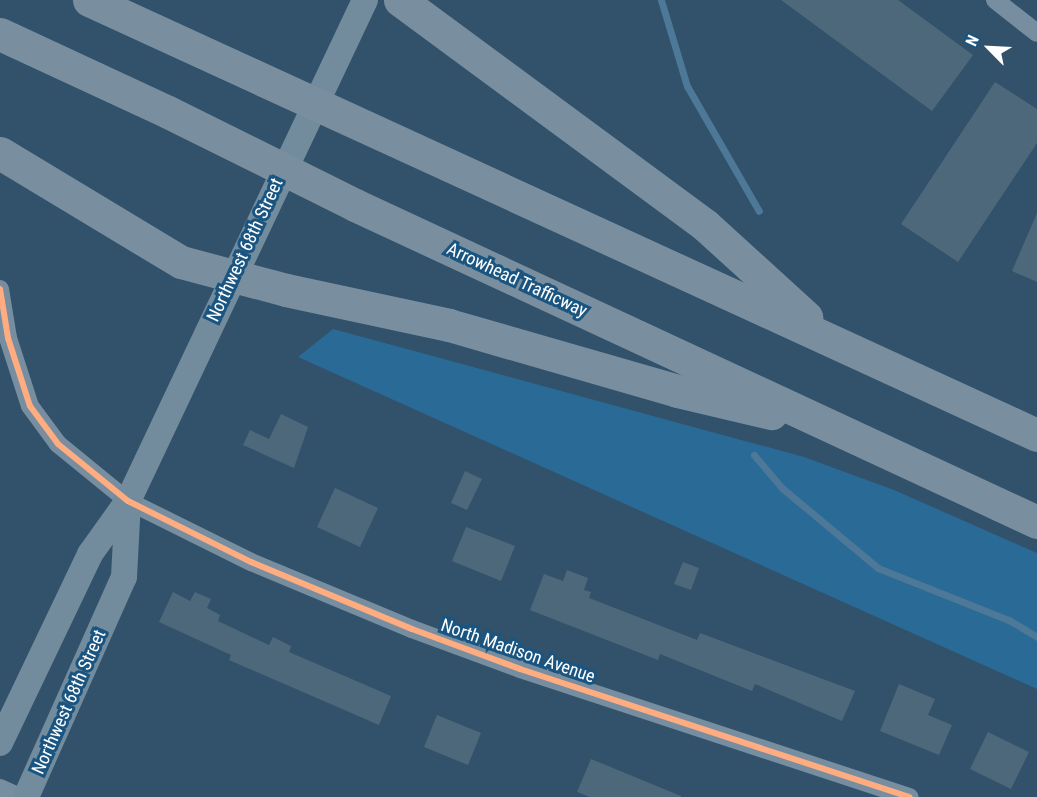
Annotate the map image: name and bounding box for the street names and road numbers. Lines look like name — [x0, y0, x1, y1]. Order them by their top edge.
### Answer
street label: Northwest 68th Street — [202, 175, 288, 325]
street label: Arrowhead Trafficway — [443, 238, 591, 322]
street label: North Madison Avenue — [438, 615, 598, 687]
street label: Northwest 68th Street — [27, 626, 111, 778]

